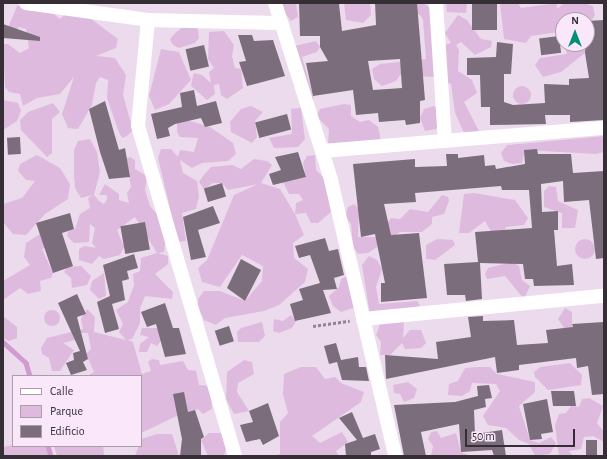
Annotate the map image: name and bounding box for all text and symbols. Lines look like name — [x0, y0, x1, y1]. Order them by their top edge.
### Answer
north arrow — [555, 12, 595, 52]
text: N — [571, 15, 579, 26]
legend — [12, 375, 142, 447]
text: Calle — [50, 385, 73, 397]
text: Parque — [50, 405, 83, 417]
scale bar — [467, 421, 577, 447]
text: Edificio — [50, 425, 85, 437]
text: 50 m — [472, 430, 495, 442]

